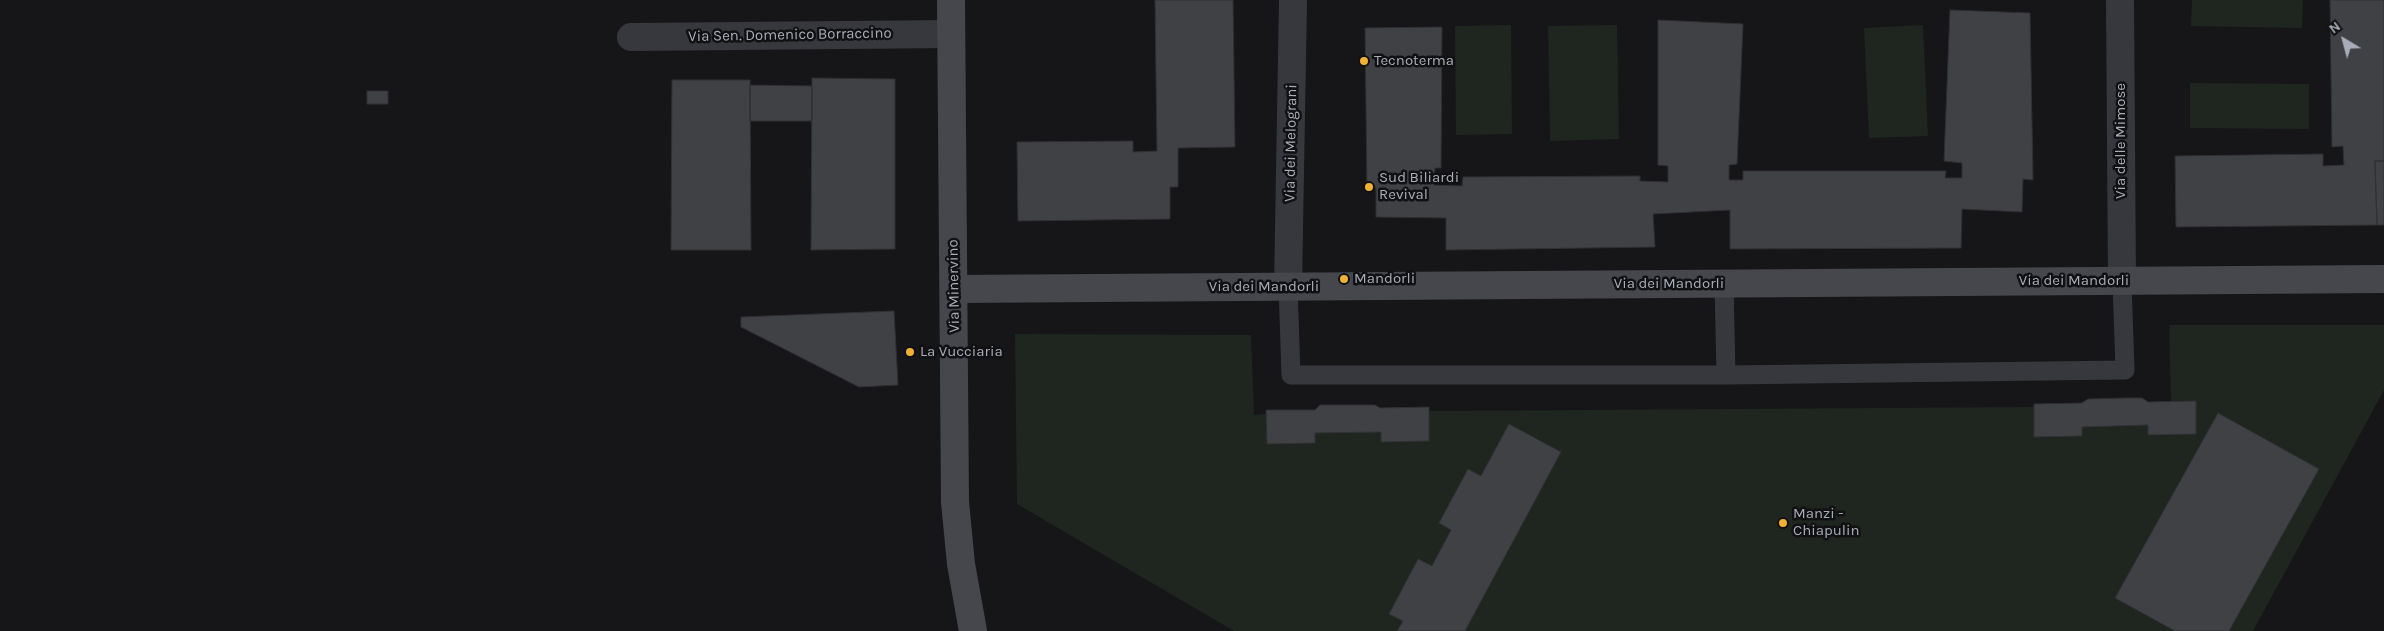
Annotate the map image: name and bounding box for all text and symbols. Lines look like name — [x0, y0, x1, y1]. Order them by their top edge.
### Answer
north arrow — [2319, 15, 2369, 65]
text: N — [2326, 18, 2344, 37]
street label: Via Sen. Domenico Borraccino — [688, 24, 892, 46]
place label: Tecnoterma — [1374, 52, 1454, 70]
marker: Tecnoterma — [1358, 55, 1370, 67]
street label: Via delle Mimose — [2112, 83, 2130, 199]
street label: Via dei Melograni — [1281, 84, 1301, 202]
place label: Sud Biliardi Revival — [1379, 169, 1459, 204]
marker: Sud Biliardi Revival — [1363, 181, 1375, 193]
street label: Via Minervino — [944, 239, 964, 333]
place label: Mandorli — [1354, 270, 1415, 288]
street label: Via dei Mandorli — [2019, 272, 2129, 290]
marker: Mandorli — [1338, 273, 1350, 285]
street label: Via dei Mandorli — [1614, 275, 1724, 293]
street label: Via dei Mandorli — [1209, 278, 1319, 296]
place label: La Vucciaria — [920, 343, 1003, 361]
marker: La Vucciaria — [904, 346, 916, 358]
place label: Manzi - Chiapulin — [1793, 505, 1860, 540]
marker: Manzi - Chiapulin — [1777, 517, 1789, 529]

